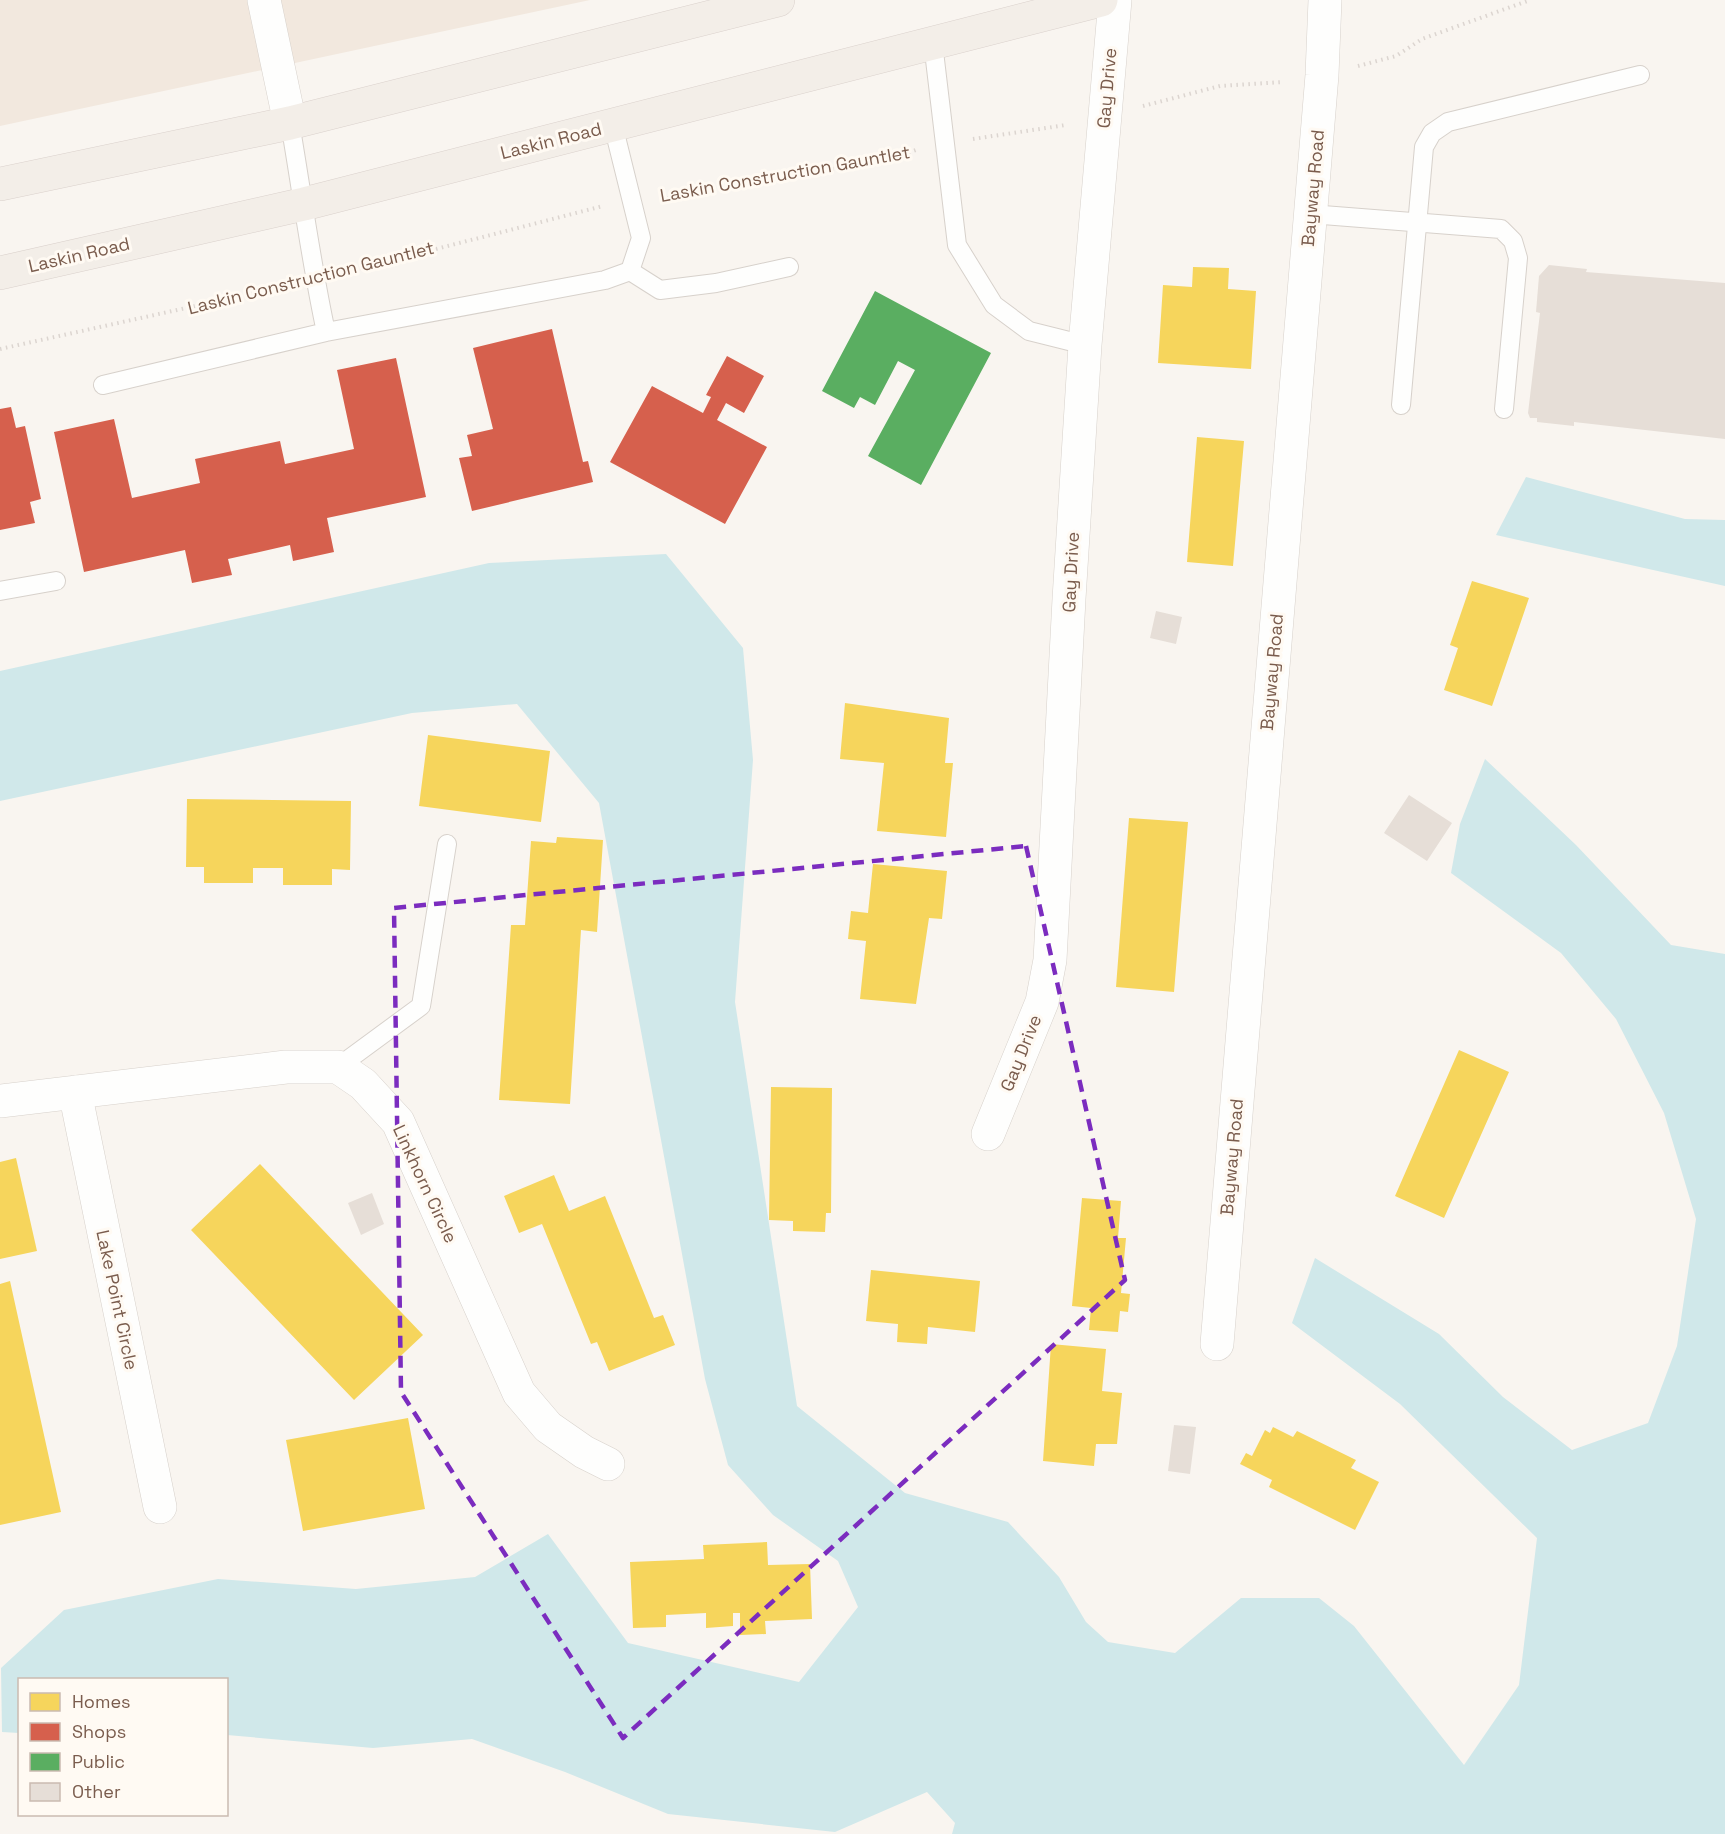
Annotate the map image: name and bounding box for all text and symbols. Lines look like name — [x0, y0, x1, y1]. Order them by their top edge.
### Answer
street label: Gay Drive — [1092, 47, 1121, 129]
street label: Laskin Road — [498, 117, 604, 164]
street label: Bayway Road — [1296, 129, 1329, 247]
street label: Laskin Construction Gauntlet — [658, 140, 912, 207]
street label: Laskin Road — [26, 232, 132, 277]
street label: Laskin Construction Gauntlet — [185, 236, 437, 319]
street label: Gay Drive — [1057, 531, 1084, 613]
street label: Bayway Road — [1255, 613, 1288, 731]
street label: Gay Drive — [995, 1011, 1046, 1095]
street label: Bayway Road — [1215, 1098, 1248, 1216]
street label: Linkhorn Circle — [388, 1121, 463, 1247]
street label: Lake Point Circle — [91, 1228, 144, 1372]
legend — [18, 1678, 228, 1816]
text: Homes — [72, 1690, 131, 1713]
text: Shops — [72, 1720, 126, 1743]
text: Public — [72, 1750, 125, 1773]
text: Other — [72, 1780, 121, 1803]

